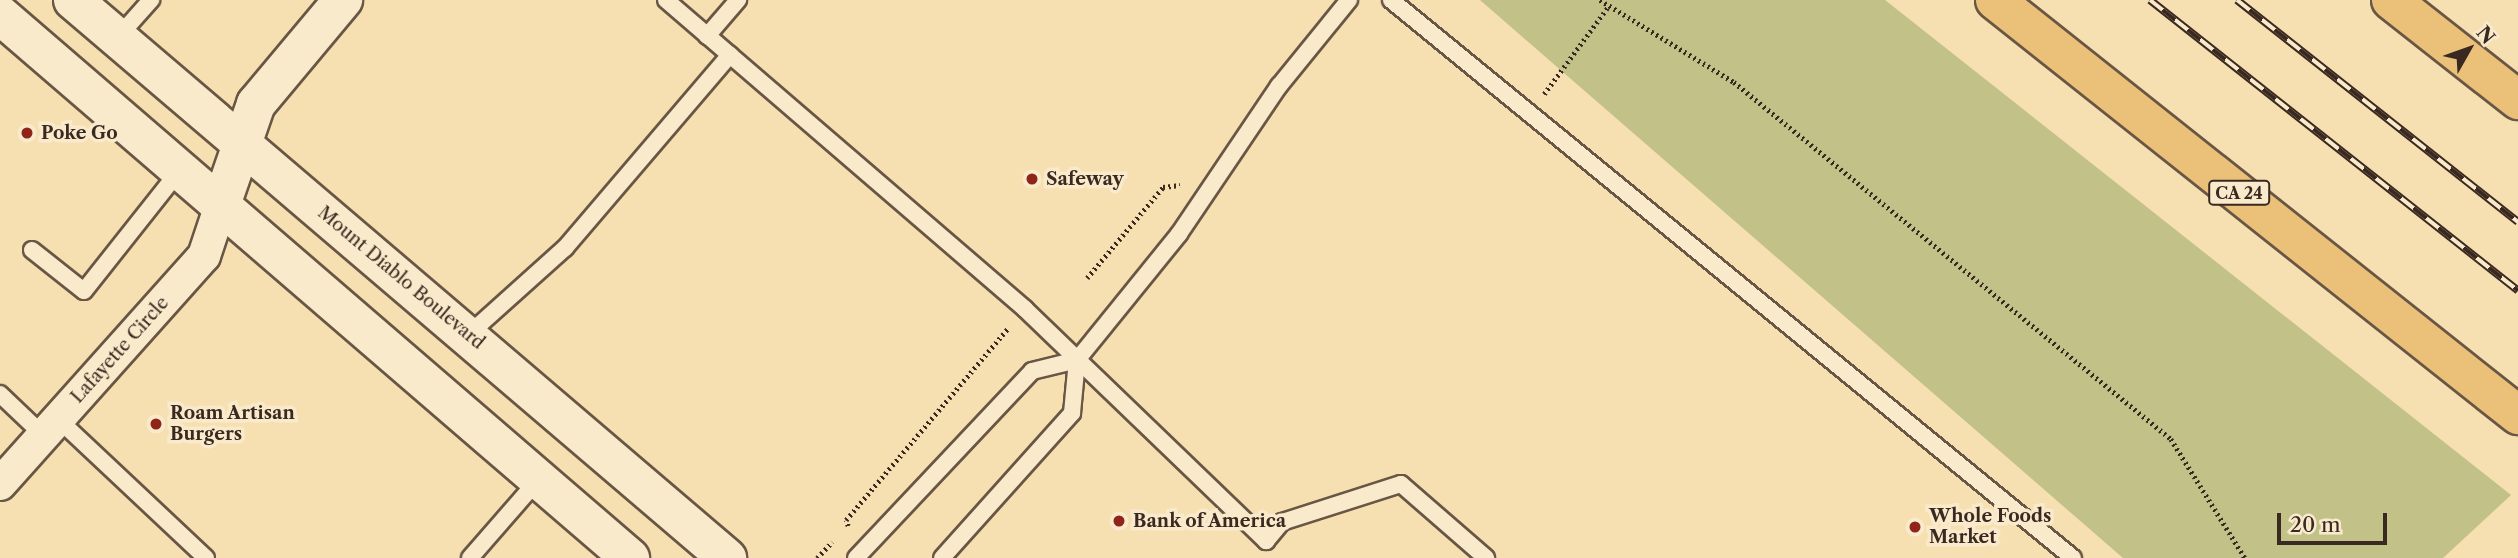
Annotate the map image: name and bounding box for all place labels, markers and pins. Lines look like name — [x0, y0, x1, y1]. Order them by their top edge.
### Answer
place label: Poke Go — [41, 122, 118, 144]
marker: Poke Go — [19, 125, 35, 141]
place label: Safeway — [1046, 168, 1124, 190]
marker: Safeway — [1024, 171, 1040, 187]
place label: Roam Artisan Burgers — [170, 403, 296, 446]
marker: Roam Artisan Burgers — [148, 416, 164, 432]
place label: Whole Foods Market — [1929, 506, 2051, 548]
place label: Bank of America — [1133, 510, 1287, 532]
marker: Bank of America — [1111, 513, 1127, 529]
marker: Whole Foods Market — [1907, 519, 1923, 535]

